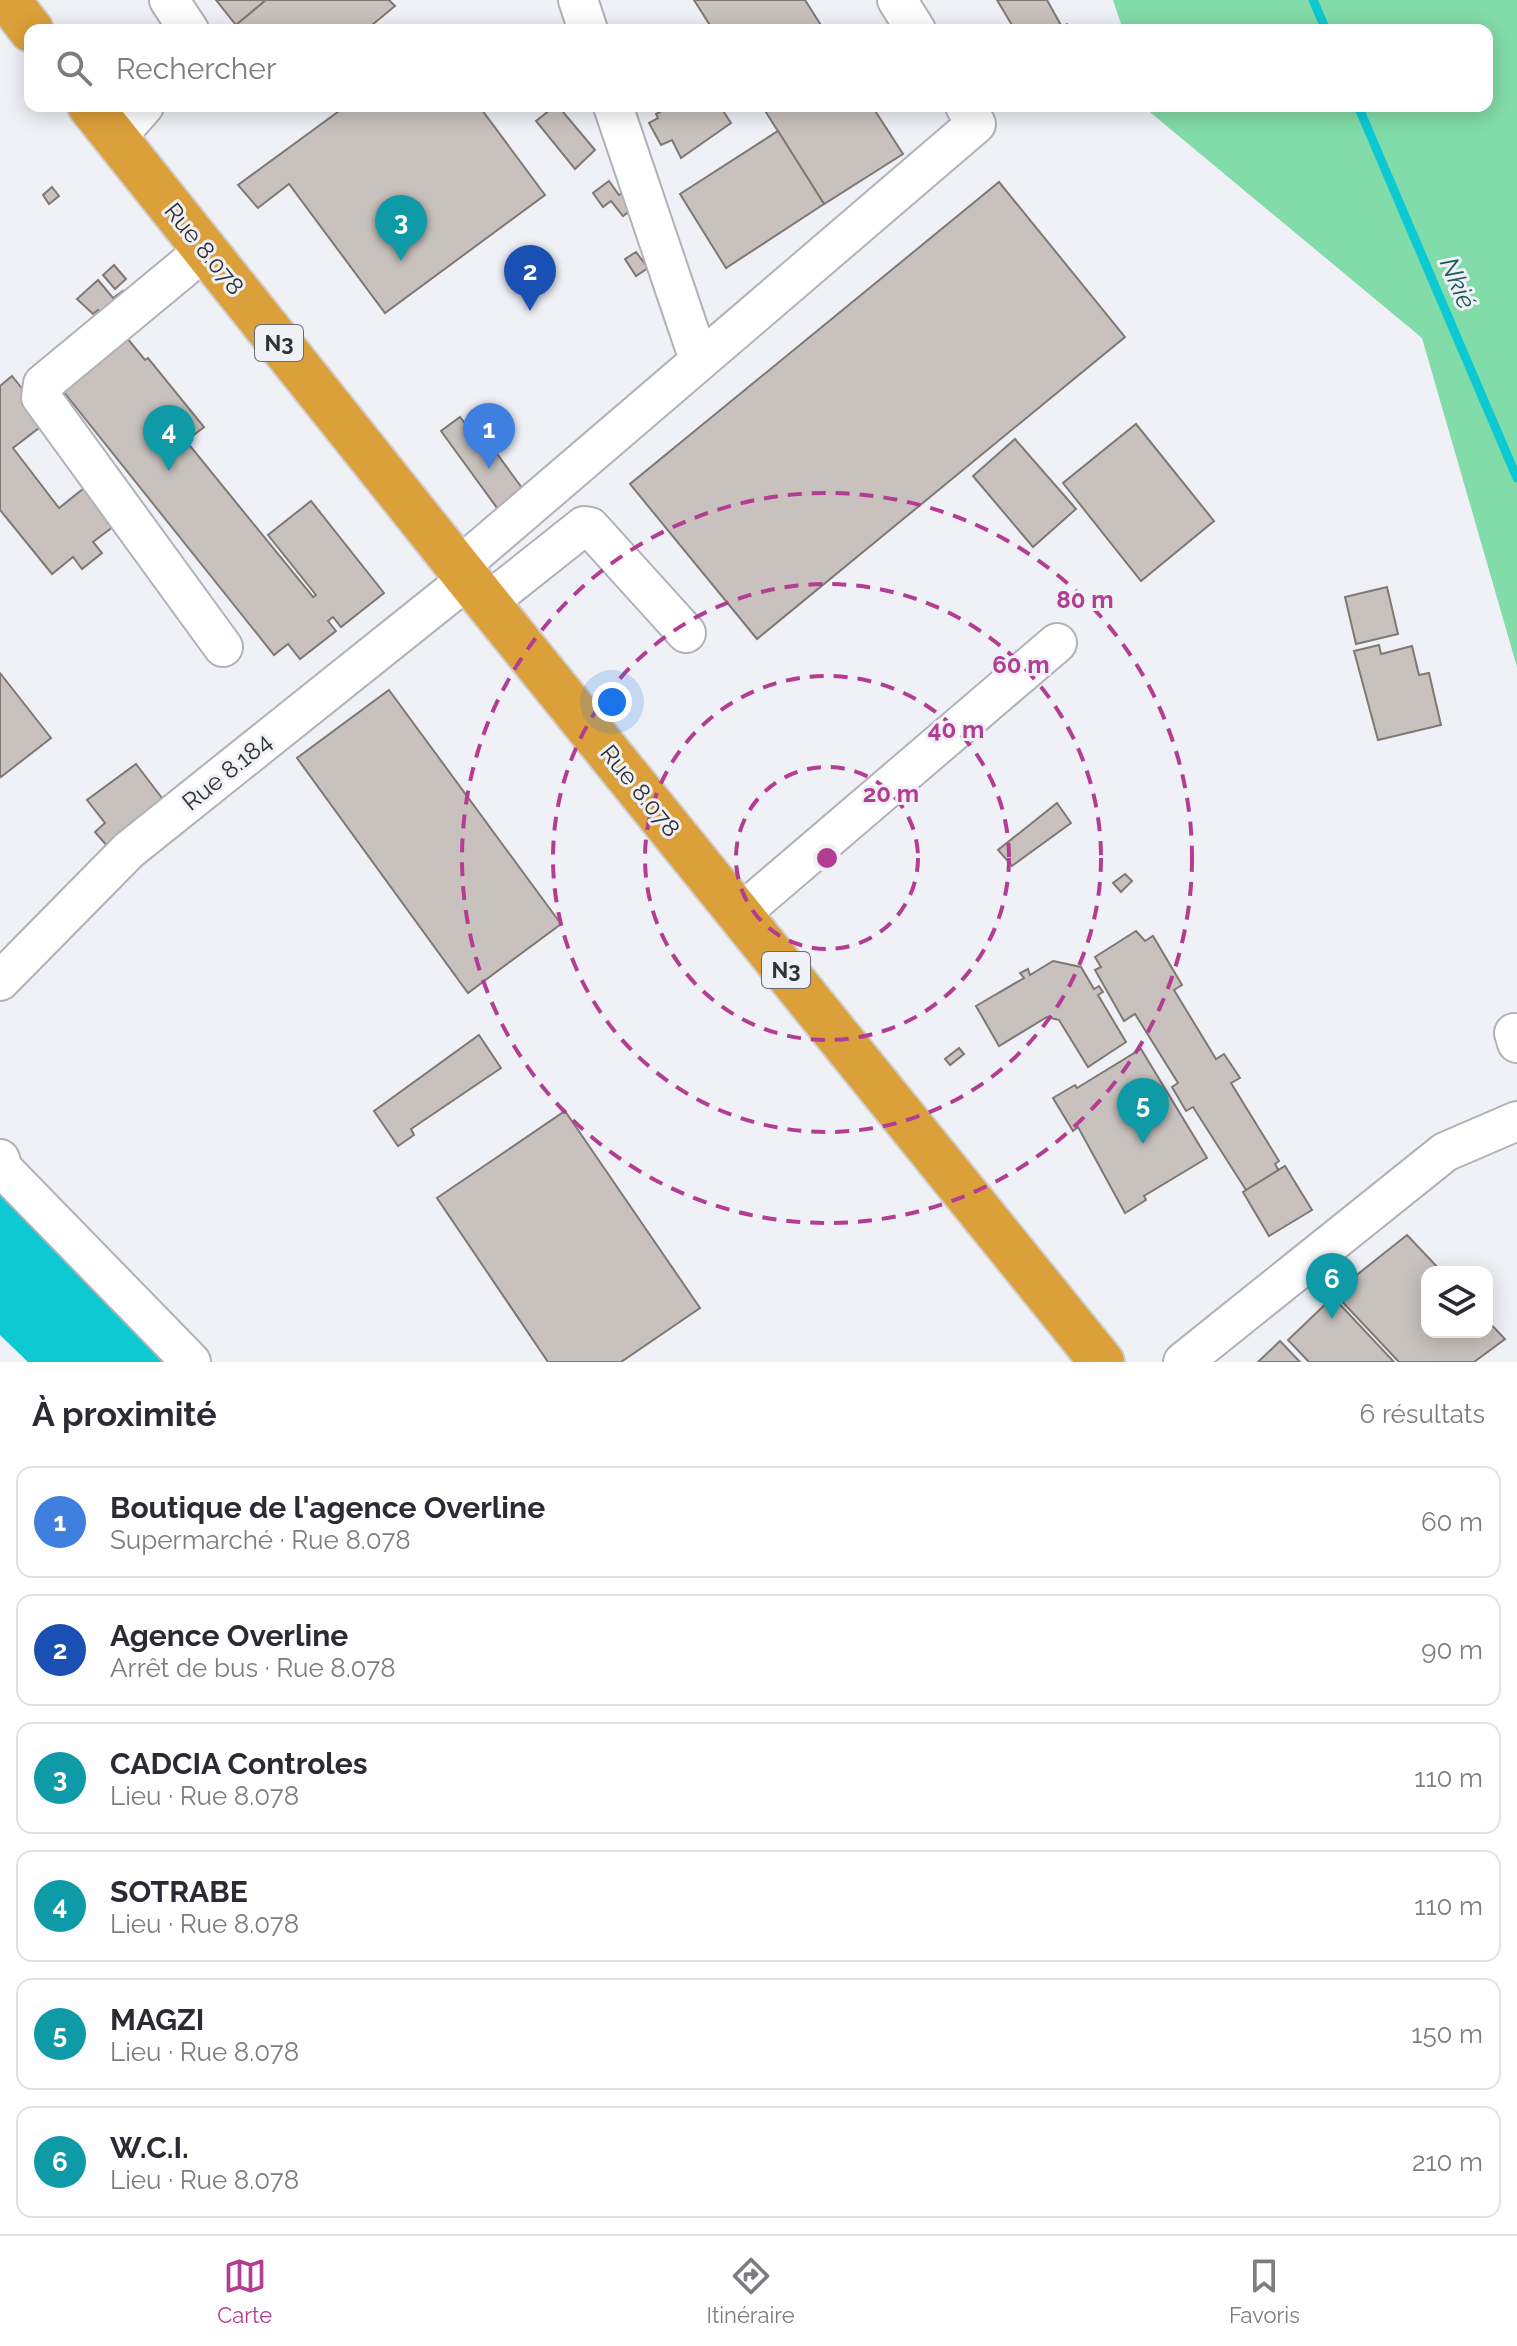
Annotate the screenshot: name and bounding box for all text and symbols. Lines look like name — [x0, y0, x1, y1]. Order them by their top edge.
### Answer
search box — [24, 24, 1493, 112]
icon: search — [52, 46, 96, 90]
text: Rechercher — [116, 51, 276, 86]
pin: 3 — [375, 195, 427, 261]
street label: Rue 8.078 — [158, 197, 250, 301]
pin: 2 — [504, 245, 556, 311]
water label: Nkié — [1434, 253, 1482, 313]
road number: N3 — [255, 325, 303, 361]
pin: 1 — [463, 403, 515, 469]
pin: 4 — [143, 405, 195, 471]
text: 80 m — [1056, 585, 1114, 614]
text: 60 m — [992, 650, 1050, 679]
your location — [592, 682, 632, 722]
text: 40 m — [928, 715, 984, 744]
street label: Rue 8.184 — [176, 727, 277, 816]
street label: Rue 8.078 — [594, 739, 686, 843]
text: 20 m — [863, 779, 919, 808]
centre of rings — [813, 844, 841, 872]
road number: N3 — [762, 952, 810, 988]
pin: 5 — [1117, 1078, 1169, 1144]
pin: 6 — [1306, 1253, 1358, 1319]
map controls — [1421, 1266, 1493, 1338]
button: layers — [1421, 1266, 1493, 1338]
text: À proximité — [32, 1394, 217, 1434]
text: 6 résultats — [1360, 1399, 1485, 1429]
text: Boutique de l'agence Overline — [110, 1490, 545, 1525]
text: 1 — [54, 1507, 66, 1537]
text: 60 m — [1421, 1507, 1483, 1537]
text: Supermarché · Rue 8.078 — [110, 1525, 411, 1555]
text: Agence Overline — [110, 1618, 348, 1653]
text: 2 — [53, 1635, 67, 1665]
text: 90 m — [1421, 1635, 1483, 1665]
text: Arrêt de bus · Rue 8.078 — [110, 1653, 396, 1683]
text: CADCIA Controles — [110, 1746, 368, 1781]
text: 3 — [53, 1763, 67, 1793]
text: 110 m — [1414, 1763, 1483, 1793]
text: Lieu · Rue 8.078 — [110, 1781, 299, 1811]
text: SOTRABE — [110, 1874, 248, 1909]
text: 4 — [53, 1891, 67, 1921]
text: 110 m — [1414, 1891, 1483, 1921]
text: Lieu · Rue 8.078 — [110, 1909, 299, 1939]
text: MAGZI — [110, 2002, 204, 2037]
text: 5 — [53, 2019, 67, 2049]
text: 150 m — [1411, 2019, 1483, 2049]
text: Lieu · Rue 8.078 — [110, 2037, 299, 2067]
text: W.C.I. — [110, 2130, 189, 2165]
text: 6 — [52, 2147, 68, 2177]
text: 210 m — [1412, 2147, 1483, 2177]
text: Lieu · Rue 8.078 — [110, 2165, 299, 2195]
tab: Carte — [217, 2254, 272, 2328]
tab: Itinéraire — [707, 2254, 795, 2328]
tab: Favoris — [1229, 2254, 1300, 2328]

